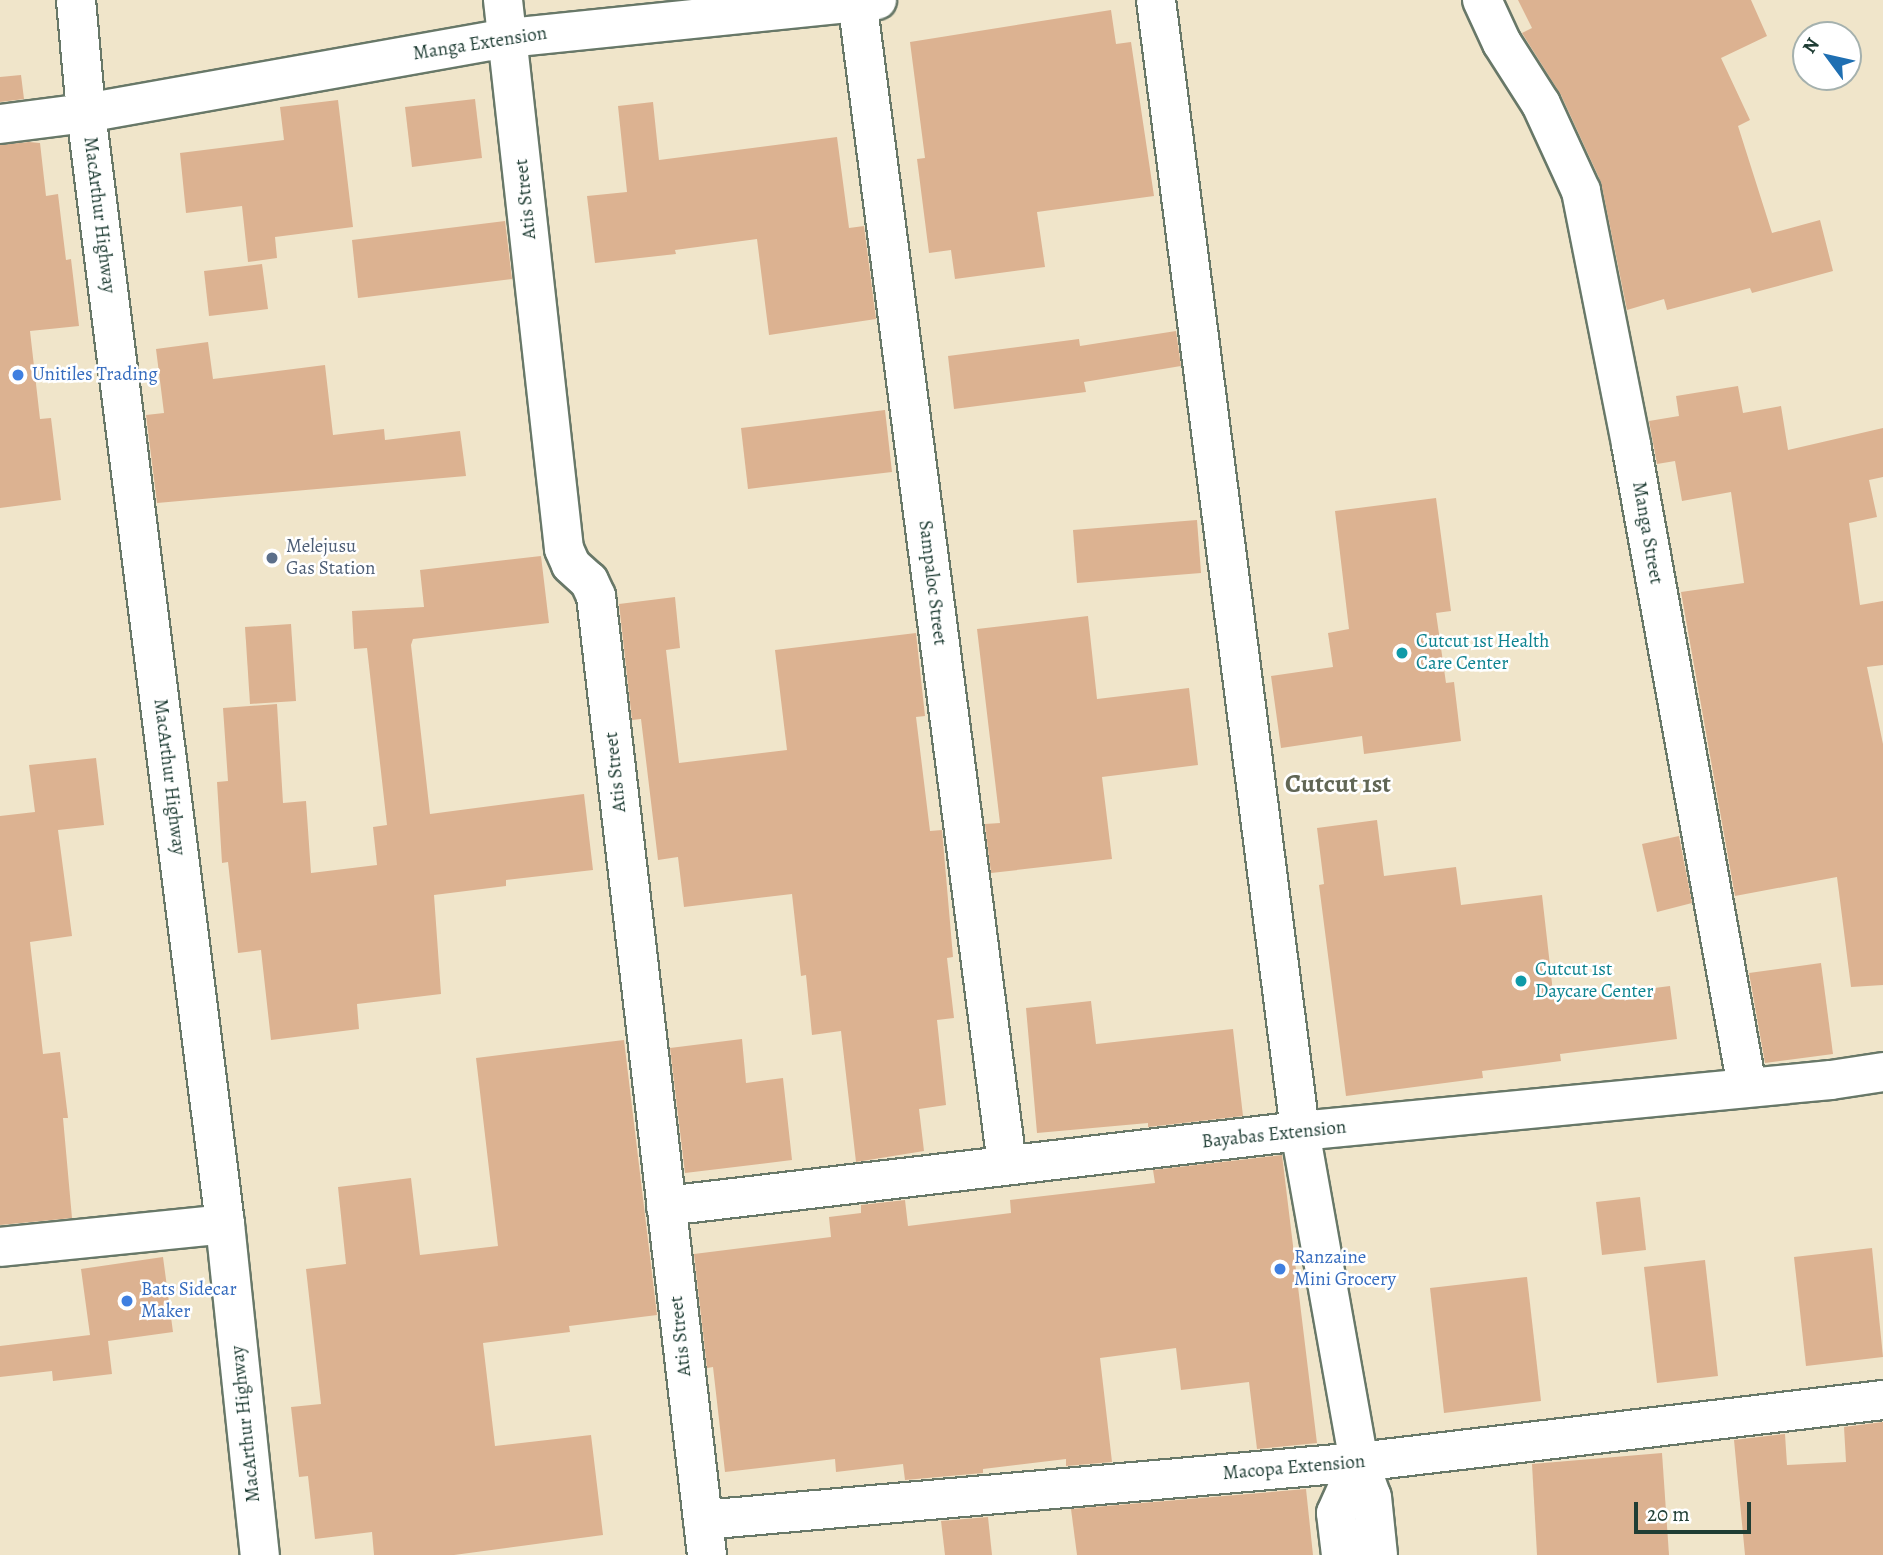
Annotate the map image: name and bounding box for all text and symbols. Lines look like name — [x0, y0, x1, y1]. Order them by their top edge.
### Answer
north arrow — [1792, 21, 1862, 91]
street label: Manga Extension — [411, 22, 549, 66]
text: N — [1796, 33, 1826, 59]
street label: MacArthur Highway — [78, 135, 120, 295]
street label: Atis Street — [510, 158, 542, 240]
place label: Unitiles Trading — [32, 364, 158, 386]
marker: Unitiles Trading — [10, 367, 26, 383]
street label: Manga Street — [1627, 480, 1667, 586]
street label: Sampaloc Street — [913, 519, 951, 647]
place label: Melejusu Gas Station — [286, 536, 375, 580]
marker: Melejusu Gas Station — [264, 550, 280, 566]
place label: Cutcut 1st Health Care Center — [1416, 631, 1549, 675]
marker: Cutcut 1st Health Care Center — [1394, 645, 1410, 661]
street label: MacArthur Highway — [148, 697, 190, 857]
street label: Atis Street — [600, 731, 632, 813]
district label: Cutcut 1st — [1285, 768, 1391, 800]
place label: Cutcut 1st Daycare Center — [1535, 959, 1654, 1003]
marker: Cutcut 1st Daycare Center — [1513, 973, 1529, 989]
street label: Bayabas Extension — [1201, 1116, 1347, 1154]
place label: Ranzaine Mini Grocery — [1294, 1247, 1396, 1291]
marker: Ranzaine Mini Grocery — [1272, 1261, 1288, 1277]
place label: Bats Sidecar Maker — [141, 1279, 237, 1323]
marker: Bats Sidecar Maker — [119, 1293, 135, 1309]
street label: Atis Street — [665, 1295, 697, 1377]
street label: MacArthur Highway — [226, 1345, 266, 1503]
street label: Macopa Extension — [1222, 1450, 1366, 1486]
scale bar — [1638, 1488, 1755, 1532]
text: 20 m — [1647, 1500, 1690, 1528]

